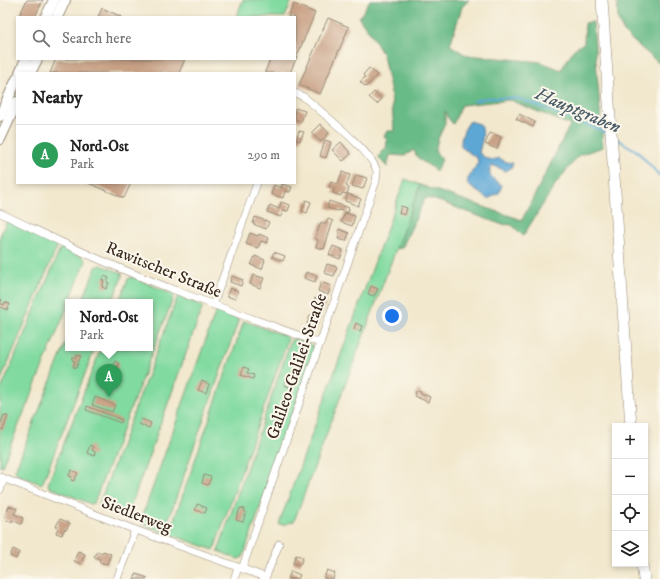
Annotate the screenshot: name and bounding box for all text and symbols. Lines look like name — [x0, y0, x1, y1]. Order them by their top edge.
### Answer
search box — [16, 16, 296, 60]
icon: search — [30, 27, 52, 49]
text: Search here — [62, 29, 131, 48]
water label: Hauptgraben — [531, 83, 624, 139]
text: Nearby — [32, 87, 82, 109]
text: Nord-Ost — [70, 137, 129, 156]
text: A — [41, 147, 49, 163]
text: 290 m — [248, 147, 280, 163]
text: Park — [70, 156, 94, 172]
street label: Rawitscher Straße — [102, 237, 225, 303]
street label: Galileo-Galilei-Straße — [262, 290, 332, 442]
popup — [65, 299, 153, 351]
your location — [382, 306, 402, 326]
text: Nord-Ost — [80, 308, 138, 327]
text: Park — [80, 327, 104, 343]
pin: A — [96, 364, 122, 397]
map controls — [612, 423, 648, 567]
button: + — [612, 423, 648, 459]
button: − — [612, 459, 648, 495]
street label: Siedlerweg — [98, 491, 176, 539]
button: locate — [612, 495, 648, 531]
button: layers — [612, 531, 648, 567]

